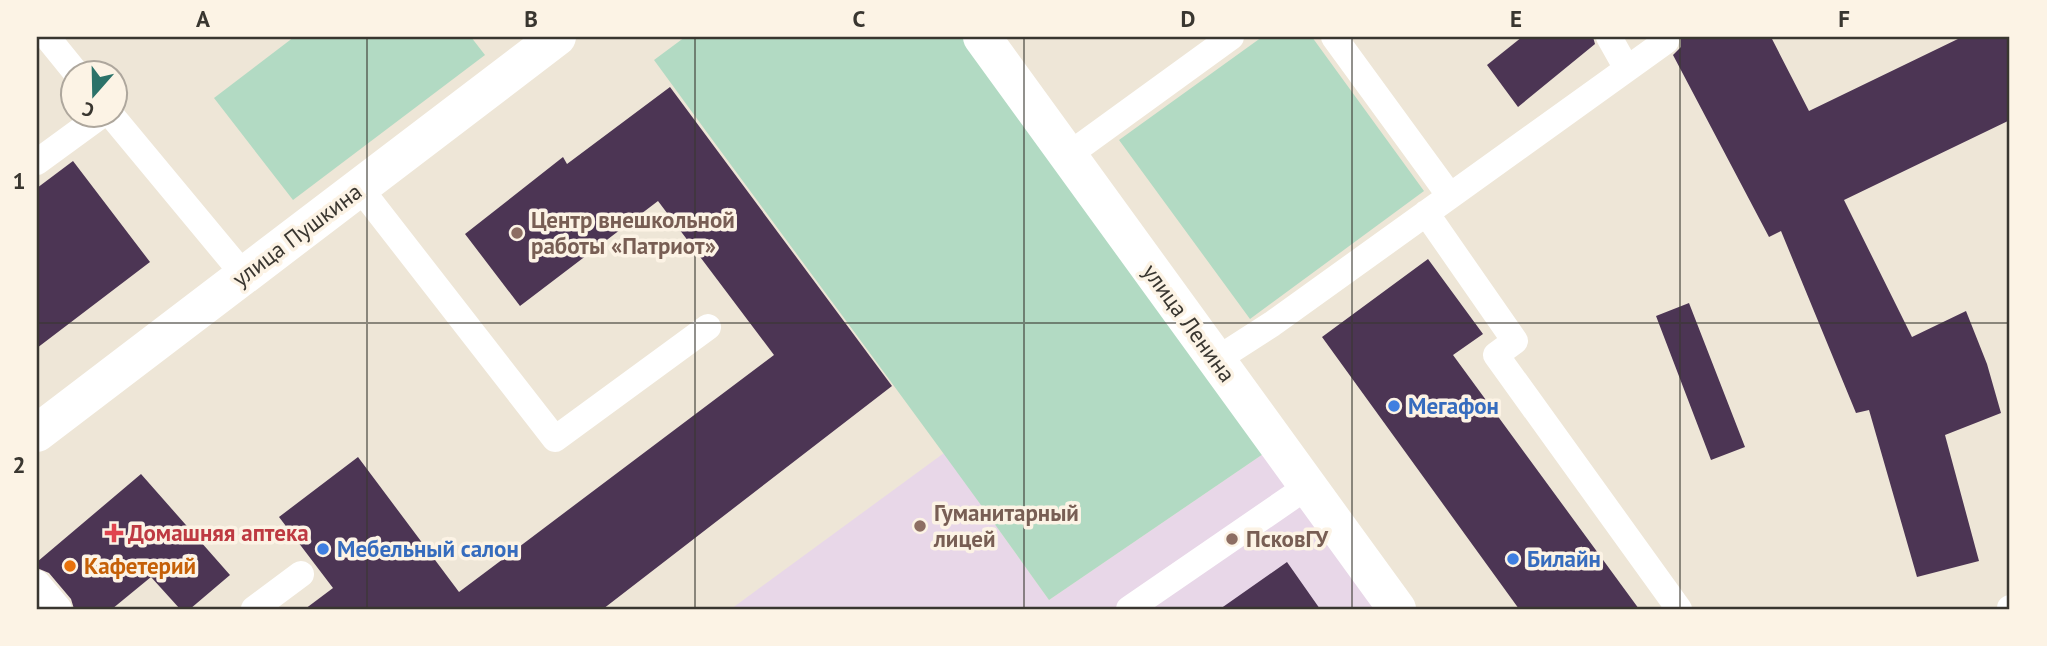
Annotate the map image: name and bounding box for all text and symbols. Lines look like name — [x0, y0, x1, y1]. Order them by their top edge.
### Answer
text: A — [196, 4, 210, 33]
text: B — [524, 4, 538, 33]
text: C — [853, 4, 866, 33]
text: D — [1181, 4, 1195, 33]
text: E — [1510, 4, 1522, 33]
text: F — [1838, 4, 1850, 33]
north arrow — [60, 60, 130, 130]
text: С — [79, 97, 97, 123]
text: 1 — [12, 166, 26, 195]
street label: улица Пушкина — [226, 176, 367, 293]
place label: Центр внешкольной работы «Патриот» — [531, 205, 735, 260]
marker: Центр внешкольной работы «Патриот» — [509, 225, 525, 241]
street label: улица Ленина — [1137, 258, 1242, 388]
place label: Мегафон — [1408, 391, 1499, 420]
marker: Мегафон — [1386, 398, 1402, 414]
text: 2 — [12, 450, 26, 479]
place label: Гуманитарный лицей — [933, 498, 1079, 553]
place label: Домашняя аптека — [128, 518, 309, 547]
marker: Гуманитарный лицей — [912, 518, 928, 534]
place label: ПсковГУ — [1246, 524, 1329, 553]
marker: Домашняя аптека — [106, 525, 122, 541]
marker: ПсковГУ — [1224, 531, 1240, 547]
place label: Мебельный салон — [337, 534, 519, 563]
marker: Мебельный салон — [315, 541, 331, 557]
place label: Билайн — [1527, 544, 1601, 573]
place label: Кафетерий — [84, 551, 196, 580]
marker: Билайн — [1505, 551, 1521, 567]
marker: Кафетерий — [62, 558, 78, 574]

